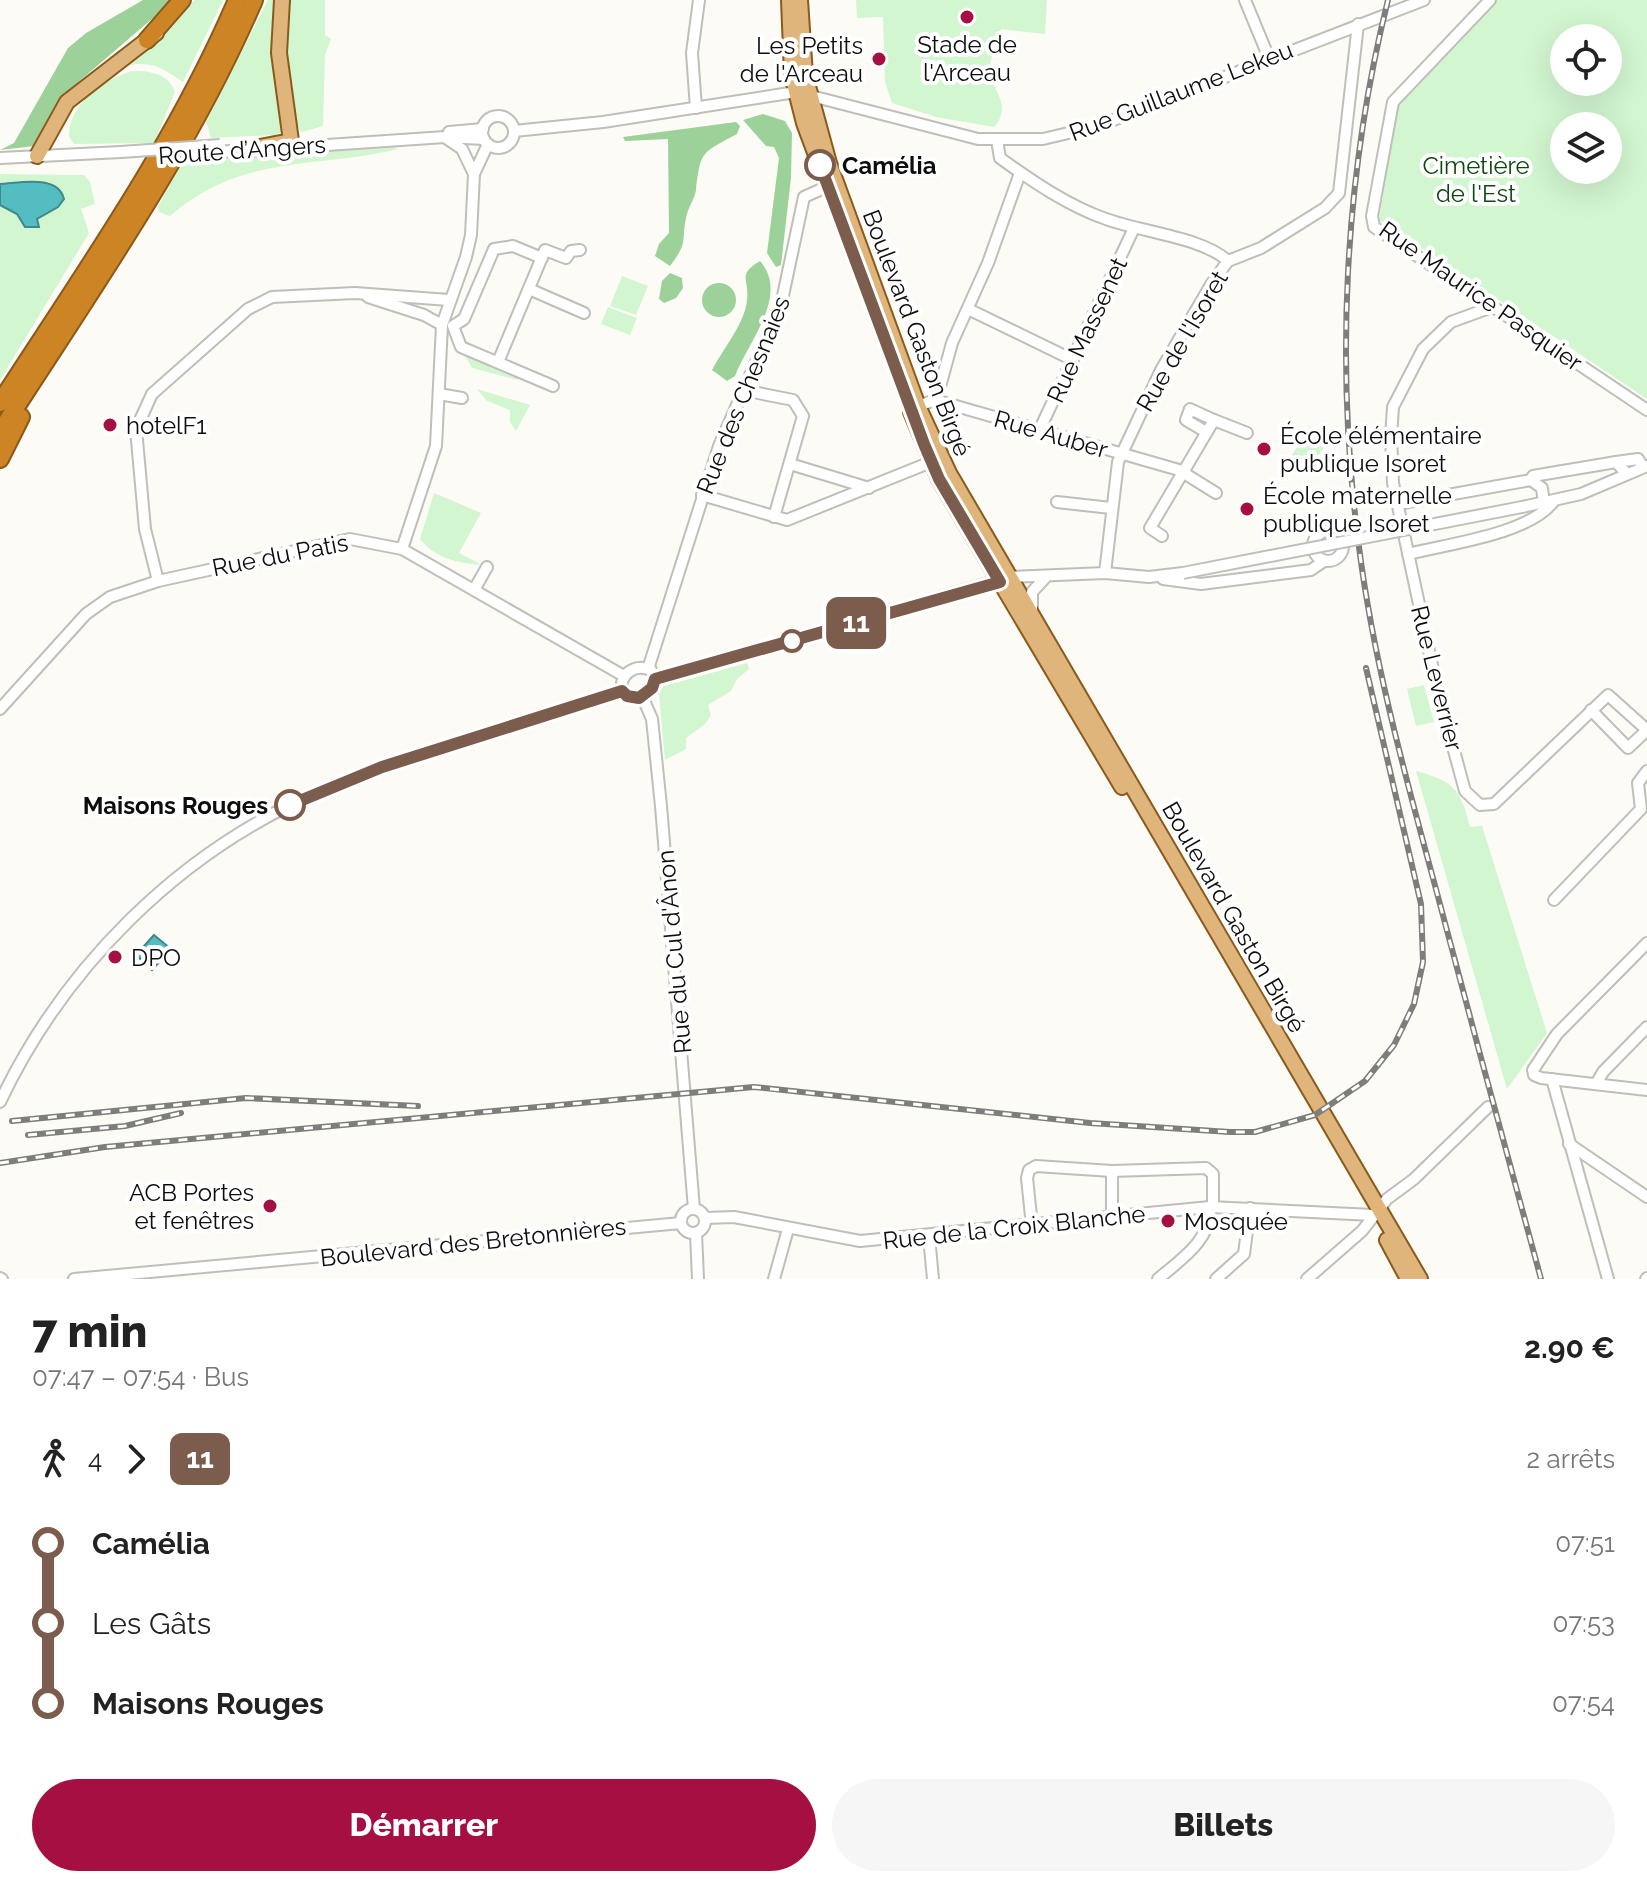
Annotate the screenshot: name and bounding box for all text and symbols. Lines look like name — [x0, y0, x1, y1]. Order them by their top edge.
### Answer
marker: Stade de l'Arceau — [958, 8, 976, 26]
map controls — [1550, 24, 1622, 184]
button: locate — [1550, 24, 1622, 96]
place label: Stade de l'Arceau — [917, 30, 1017, 87]
place label: Les Petits de l'Arceau — [740, 31, 863, 88]
street label: Rue Guillaume Lekeu — [1065, 35, 1297, 147]
marker: Les Petits de l'Arceau — [870, 50, 888, 68]
button: layers — [1550, 112, 1622, 184]
street label: Route d’Angers — [157, 130, 327, 170]
marker: Camélia — [805, 150, 835, 180]
place label: Camélia — [842, 151, 937, 180]
park label: Cimetière de l'Est — [1422, 151, 1530, 208]
street label: Boulevard Gaston Birgé — [857, 206, 977, 460]
street label: Rue Maurice Pasquier — [1374, 215, 1589, 377]
street label: Rue Massenet — [1041, 253, 1133, 407]
street label: Rue de l'Isoret — [1130, 265, 1234, 417]
street label: Rue des Chesnaies — [690, 292, 796, 498]
street label: Rue Auber — [991, 404, 1112, 464]
place label: hotelF1 — [126, 411, 207, 440]
marker: hotelF1 — [101, 416, 119, 434]
place label: École élémentaire publique Isoret — [1280, 421, 1482, 478]
marker: École élémentaire publique Isoret — [1255, 440, 1273, 458]
place label: École maternelle publique Isoret — [1263, 481, 1452, 538]
marker: École maternelle publique Isoret — [1238, 500, 1256, 518]
street label: Rue du Patis — [210, 528, 350, 582]
line badge: 11 — [820, 597, 892, 649]
street label: Rue Leverrier — [1405, 602, 1469, 754]
text: 11 — [842, 606, 870, 639]
unlabelled marker — [781, 630, 803, 652]
marker: Maisons Rouges — [275, 790, 305, 820]
place label: Maisons Rouges — [83, 791, 268, 820]
street label: Boulevard Gaston Birgé — [1156, 796, 1312, 1038]
street label: Rue du Cul d'Ânon — [651, 849, 697, 1055]
place label: DPO — [131, 943, 181, 972]
marker: DPO — [106, 948, 124, 966]
place label: ACB Portes et fenêtres — [129, 1178, 254, 1235]
marker: ACB Portes et fenêtres — [261, 1197, 279, 1215]
street label: Rue de la Croix Blanche — [881, 1199, 1147, 1255]
place label: Mosquée — [1184, 1207, 1288, 1236]
street label: Boulevard des Bretonnières — [319, 1212, 627, 1272]
marker: Mosquée — [1159, 1212, 1177, 1230]
text: 7 min — [32, 1306, 148, 1357]
text: 2.90 € — [1524, 1330, 1615, 1365]
text: 07:47 – 07:54 · Bus — [32, 1362, 249, 1392]
icon: walk — [32, 1437, 76, 1481]
icon: forward — [114, 1437, 158, 1481]
text: 11 — [186, 1442, 214, 1475]
text: 4 — [88, 1444, 102, 1474]
text: 2 arrêts — [1526, 1444, 1615, 1474]
text: Camélia — [92, 1526, 210, 1561]
text: 07:51 — [1555, 1528, 1615, 1558]
text: Les Gâts — [92, 1606, 211, 1641]
text: 07:53 — [1552, 1608, 1615, 1638]
text: Maisons Rouges — [92, 1686, 324, 1721]
text: 07:54 — [1552, 1688, 1615, 1718]
button: Démarrer — [32, 1779, 816, 1871]
button: Billets — [832, 1779, 1615, 1871]

